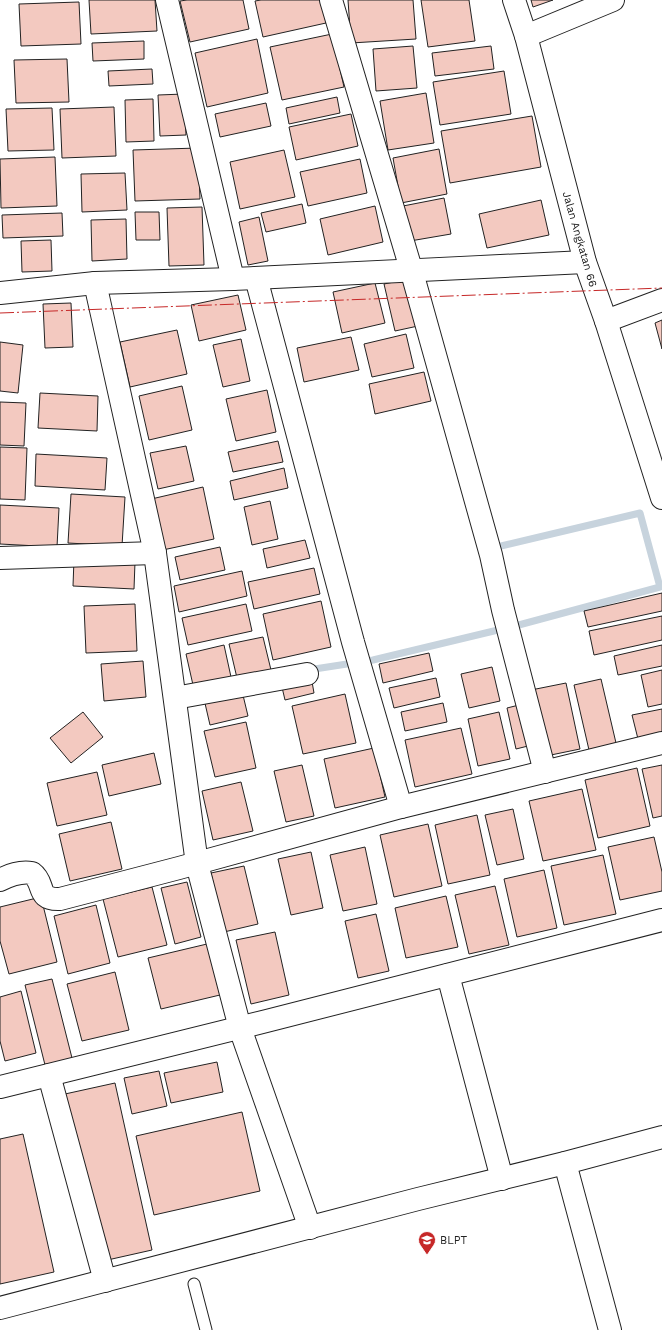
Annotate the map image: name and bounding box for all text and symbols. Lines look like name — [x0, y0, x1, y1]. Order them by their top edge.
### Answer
street label: Jalan Angkatan 66 — [560, 190, 599, 289]
school or university icon: BLPT — [417, 1230, 437, 1255]
place label: BLPT — [440, 1234, 467, 1247]

